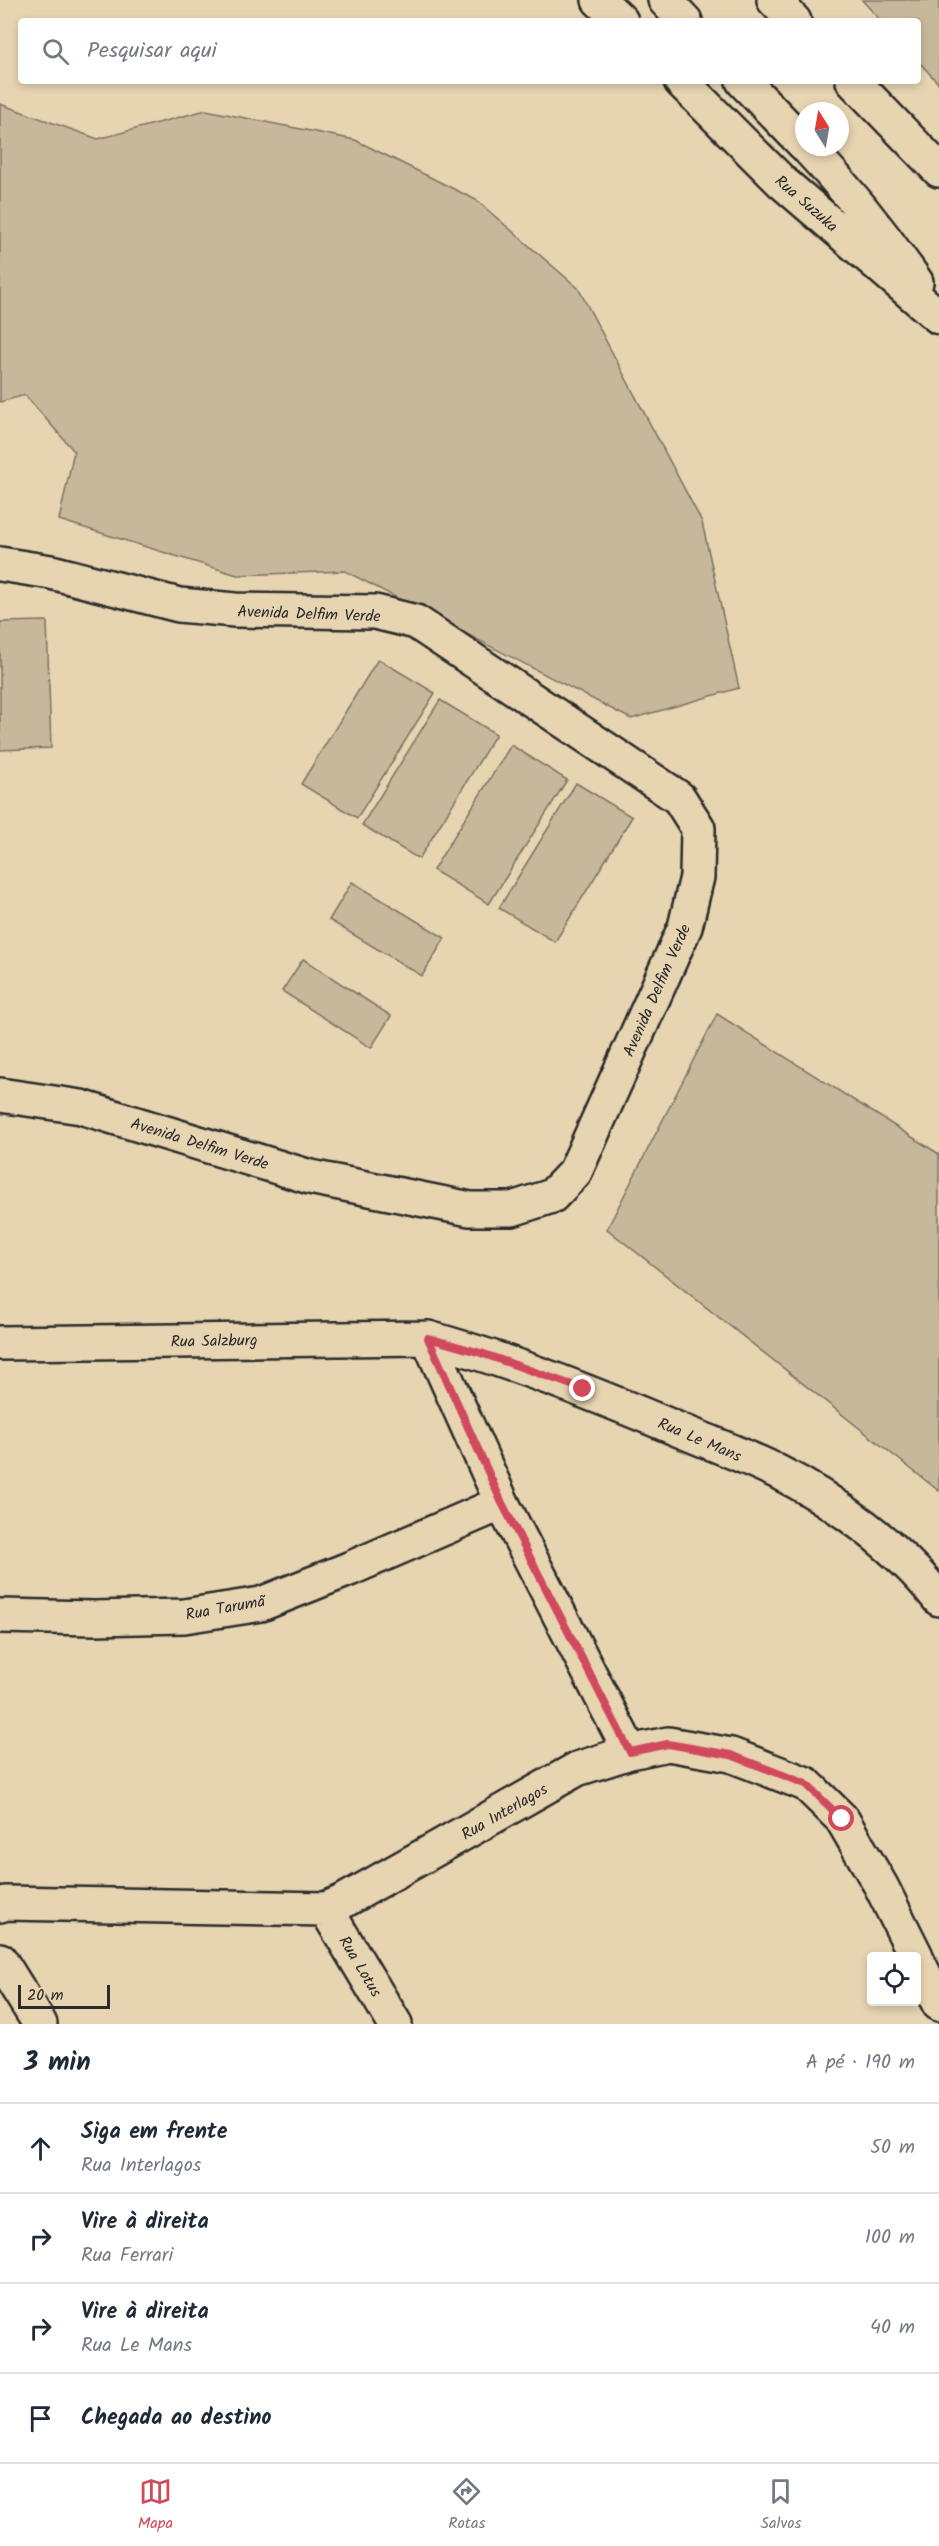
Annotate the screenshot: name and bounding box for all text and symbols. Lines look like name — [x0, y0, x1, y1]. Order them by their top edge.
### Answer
search box — [18, 18, 921, 84]
text: Pesquisar aqui — [87, 34, 217, 69]
icon: search — [39, 35, 72, 68]
north arrow — [795, 102, 849, 156]
street label: Rua Suzuka — [769, 169, 843, 239]
street label: Avenida Delfim Verde — [237, 600, 381, 629]
street label: Avenida Delfim Verde — [617, 920, 698, 1061]
street label: Avenida Delfim Verde — [127, 1112, 272, 1177]
street label: Rua Salzburg — [170, 1328, 258, 1355]
route end — [569, 1375, 595, 1401]
street label: Rua Le Mans — [654, 1412, 745, 1469]
street label: Rua Tarumã — [184, 1589, 268, 1628]
street label: Rua Interlagos — [457, 1777, 553, 1847]
route start — [828, 1805, 854, 1831]
street label: Rua Lotus — [332, 1931, 388, 2002]
map controls — [867, 1952, 921, 2006]
button: locate — [867, 1952, 921, 2006]
scale bar — [18, 1982, 110, 2010]
text: 20 m — [27, 1983, 63, 2008]
text: 3 min — [24, 2042, 91, 2084]
text: A pé · 190 m — [806, 2047, 915, 2079]
text: Siga em frente — [81, 2115, 227, 2150]
icon: ahead — [24, 2132, 57, 2165]
text: 50 m — [870, 2132, 915, 2164]
text: Rua Interlagos — [81, 2150, 201, 2182]
text: Vire à direita — [81, 2205, 209, 2240]
icon: right — [24, 2222, 57, 2255]
text: 100 m — [865, 2222, 915, 2254]
text: Rua Ferrari — [81, 2240, 173, 2272]
text: Vire à direita — [81, 2295, 209, 2330]
icon: right — [24, 2312, 57, 2345]
text: 40 m — [870, 2312, 915, 2344]
text: Rua Le Mans — [81, 2330, 192, 2362]
text: Chegada ao destino — [81, 2401, 272, 2436]
icon: arrive — [24, 2402, 57, 2435]
tab: Mapa — [138, 2475, 173, 2536]
tab: Rotas — [448, 2475, 485, 2536]
tab: Salvos — [761, 2475, 801, 2536]

